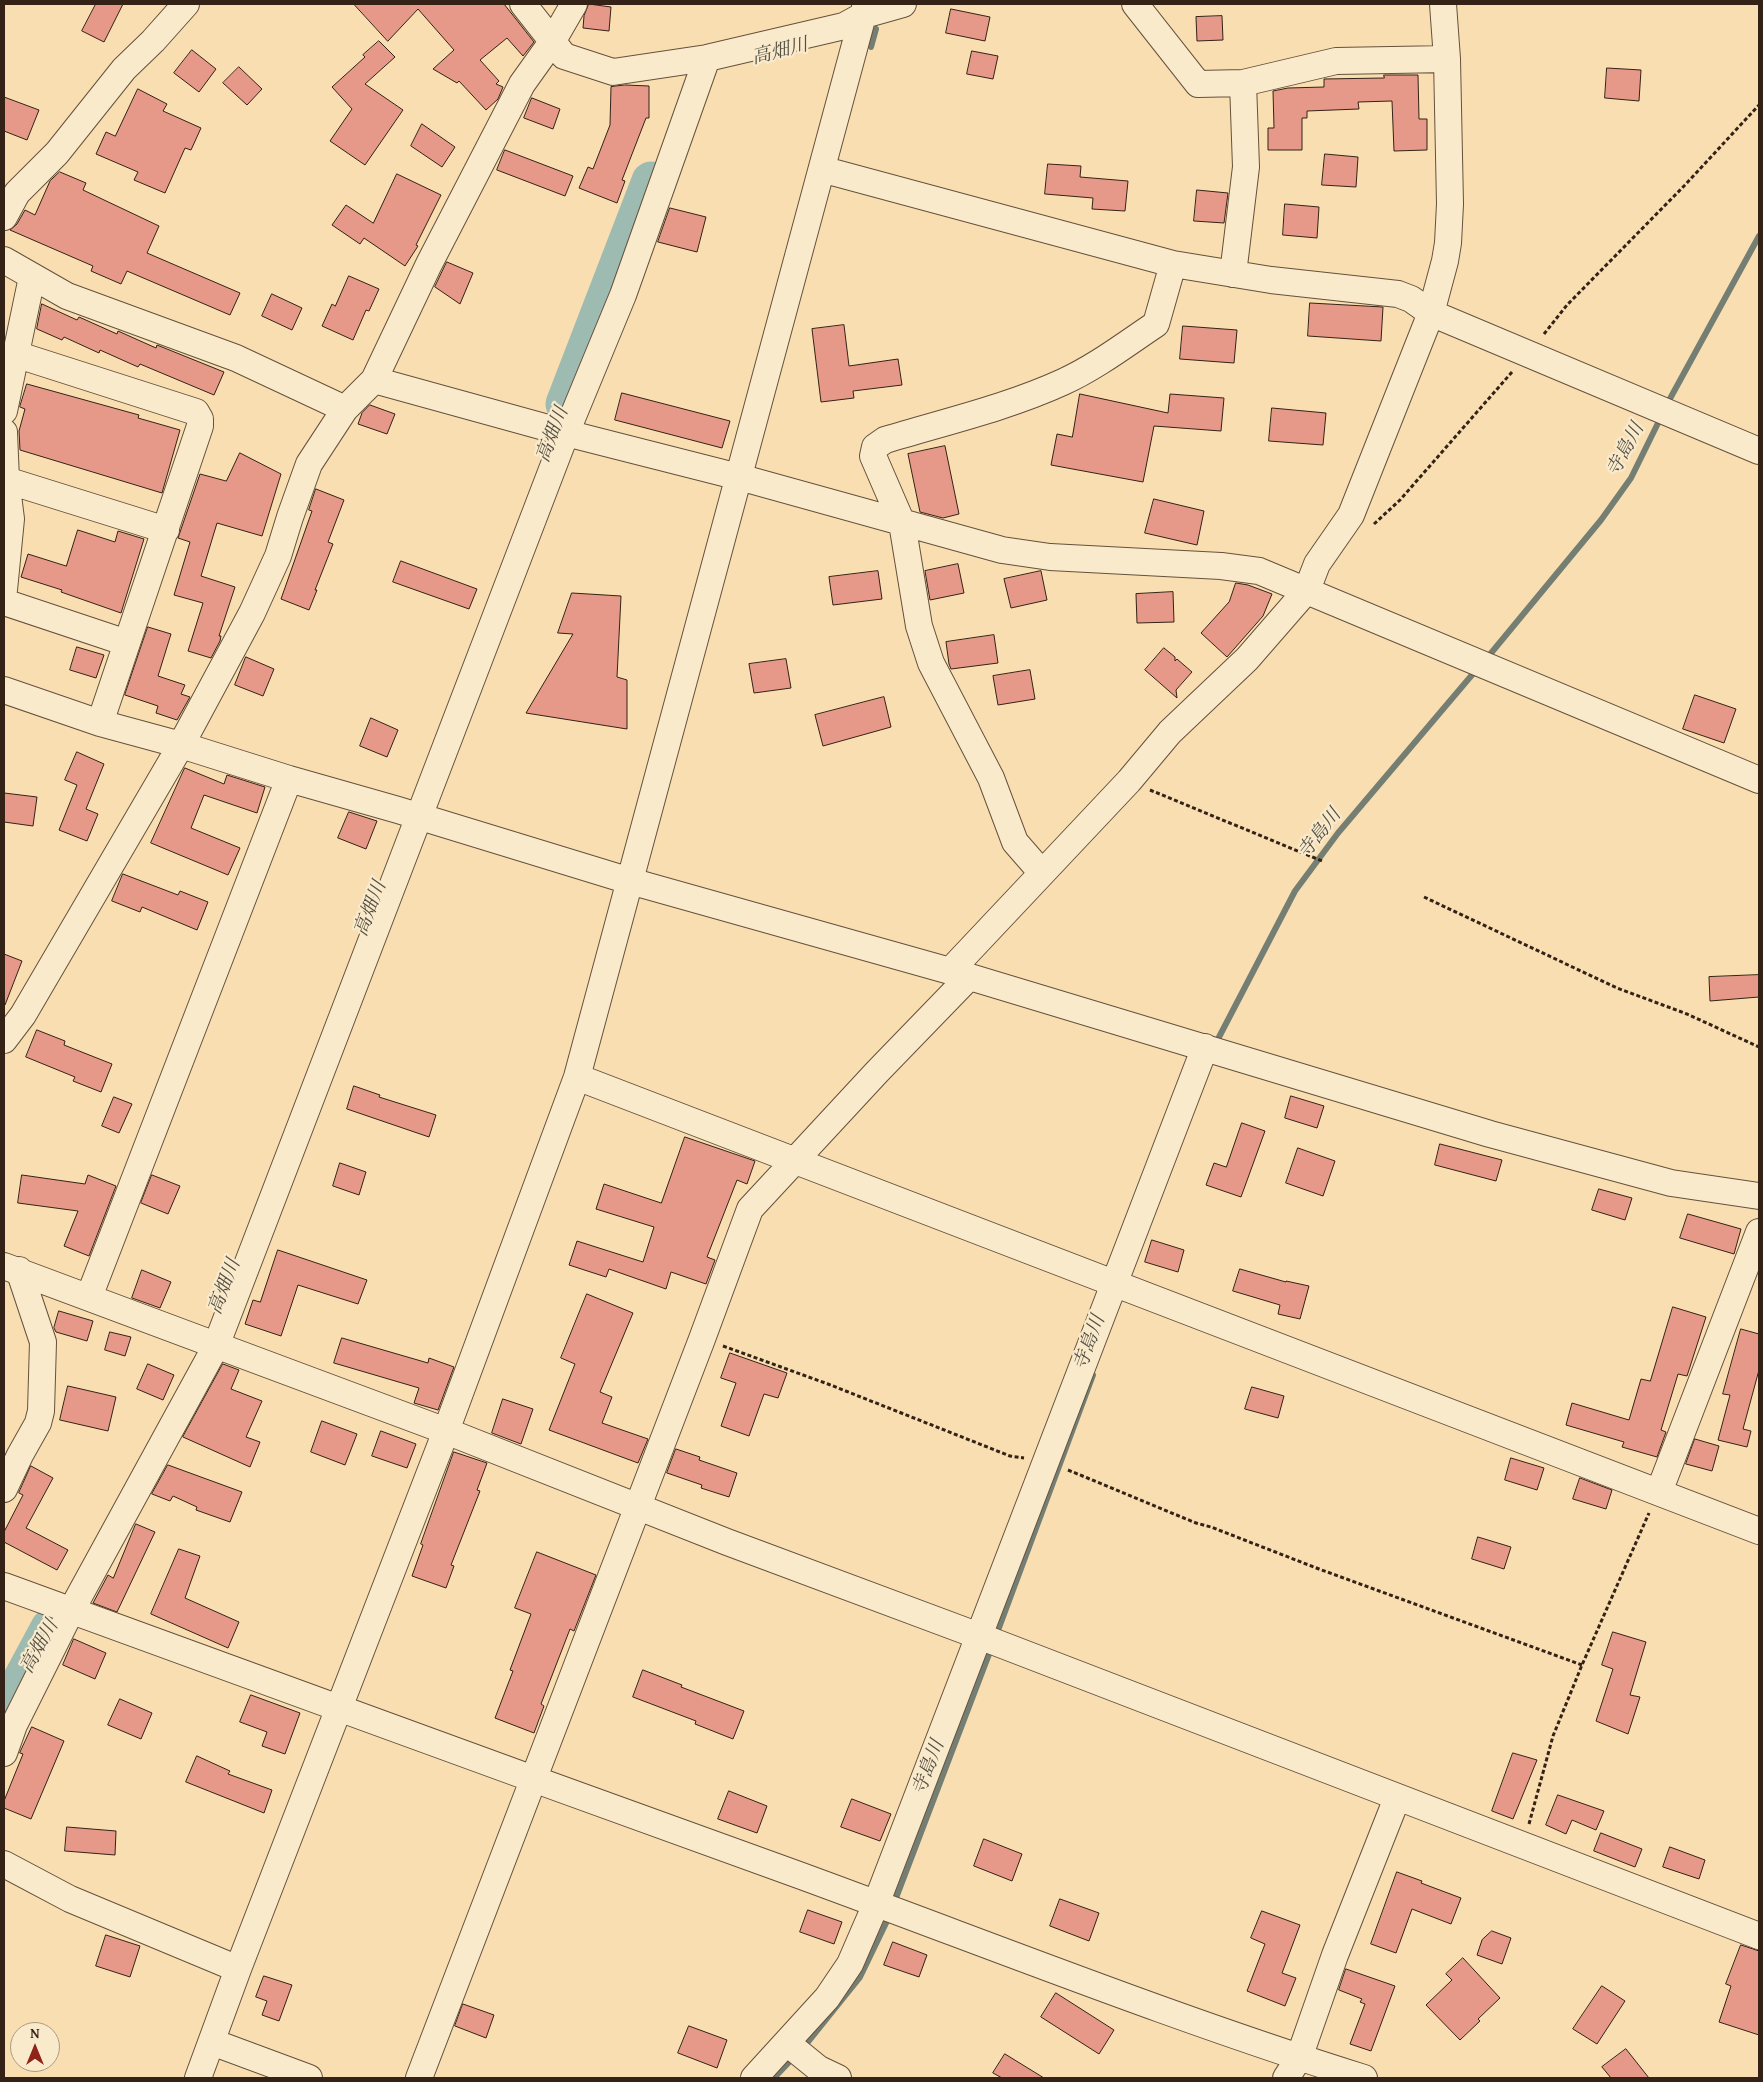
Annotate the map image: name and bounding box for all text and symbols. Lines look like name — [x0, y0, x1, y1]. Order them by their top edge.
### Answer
water label: 高畑川 — [750, 34, 810, 70]
water label: 高畑川 — [532, 404, 574, 466]
water label: 寺島川 — [1603, 419, 1649, 481]
water label: 寺島川 — [1293, 805, 1347, 863]
water label: 高畑川 — [350, 878, 392, 940]
water label: 高畑川 — [204, 1256, 246, 1318]
water label: 寺島川 — [1070, 1312, 1110, 1374]
water label: 高畑川 — [16, 1617, 64, 1677]
water label: 寺島川 — [908, 1737, 950, 1799]
north arrow — [10, 2022, 60, 2072]
text: N — [30, 2023, 40, 2043]

